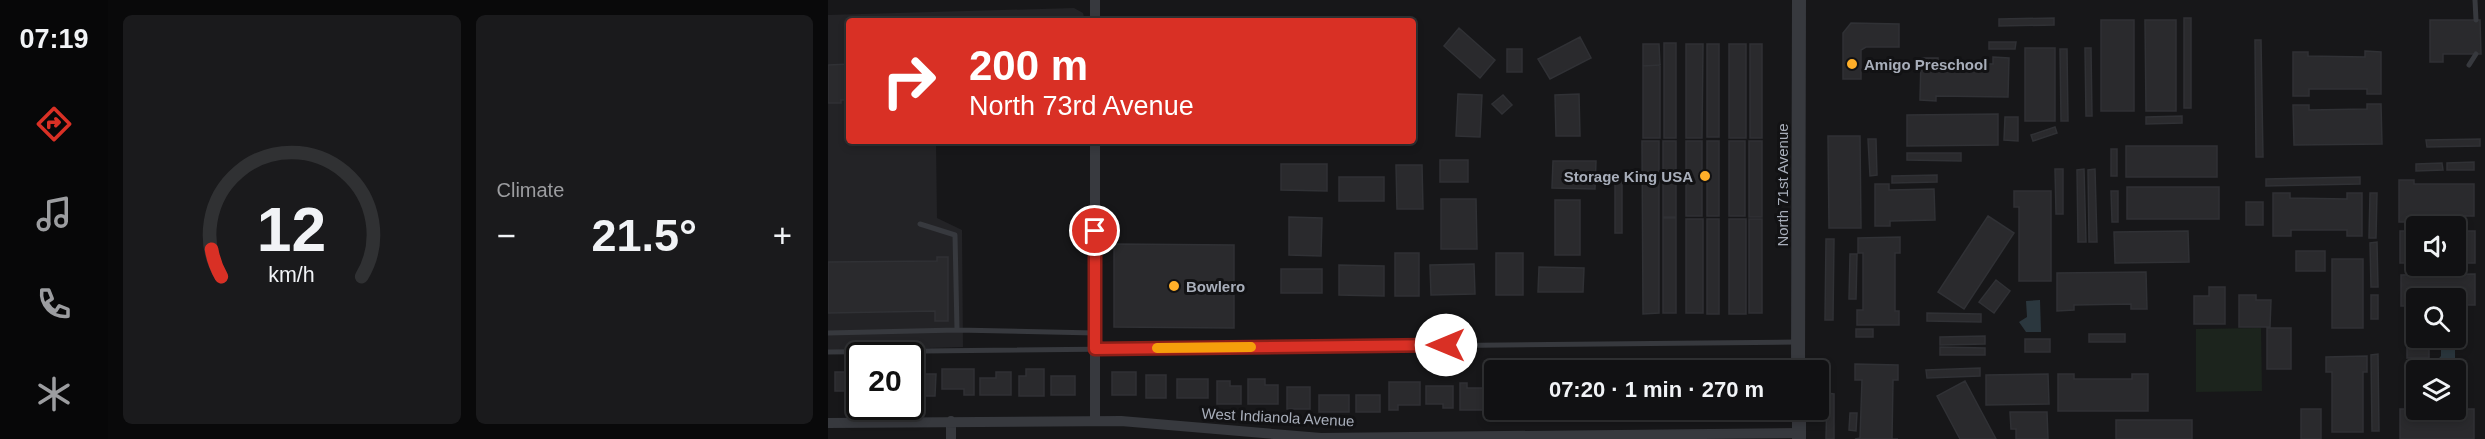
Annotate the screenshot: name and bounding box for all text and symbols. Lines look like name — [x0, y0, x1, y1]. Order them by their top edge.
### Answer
text: 07:19 — [19, 24, 89, 54]
icon: right — [870, 42, 948, 120]
text: 200 m — [969, 42, 1088, 89]
place label: Amigo Preschool — [1864, 56, 1987, 73]
marker: Amigo Preschool — [1845, 57, 1859, 71]
text: North 73rd Avenue — [969, 91, 1194, 121]
icon: directions — [33, 103, 75, 145]
street label: North 71st Avenue — [1774, 123, 1791, 247]
place label: Storage King USA — [1564, 168, 1693, 185]
marker: Storage King USA — [1698, 169, 1712, 183]
text: Climate — [497, 179, 564, 201]
icon: music — [33, 193, 75, 235]
text: 12 — [257, 195, 326, 264]
pin — [1069, 205, 1120, 256]
text: 21.5° — [591, 210, 697, 261]
icon: arrive — [1078, 214, 1111, 247]
map controls — [2406, 216, 2466, 420]
button: sound — [2406, 216, 2466, 276]
text: − — [497, 217, 516, 254]
text: + — [773, 217, 792, 254]
text: km/h — [269, 263, 315, 287]
place label: Bowlero — [1186, 278, 1245, 295]
marker: Bowlero — [1167, 279, 1181, 293]
icon: phone — [33, 283, 75, 325]
button: search — [2406, 288, 2466, 348]
position arrow — [1414, 313, 1478, 377]
speed limit sign: 20 — [846, 342, 924, 420]
button: layers — [2406, 360, 2466, 420]
icon: climate — [33, 373, 75, 415]
text: 07:20 · 1 min · 270 m — [1549, 377, 1764, 402]
street label: West Indianola Avenue — [1201, 405, 1355, 429]

